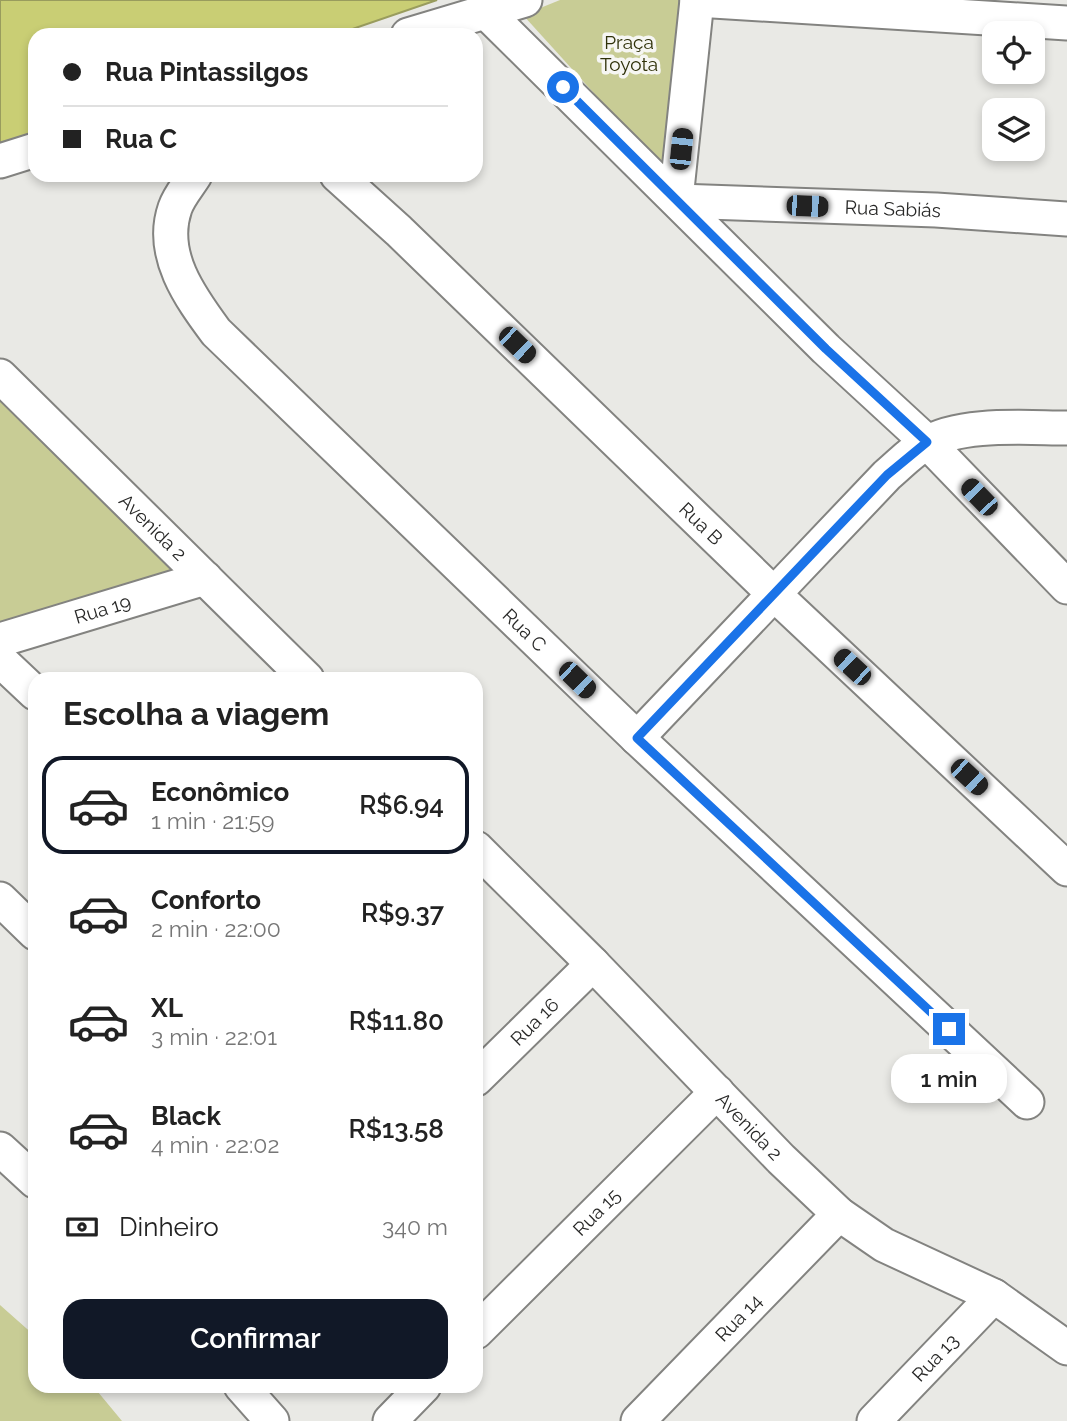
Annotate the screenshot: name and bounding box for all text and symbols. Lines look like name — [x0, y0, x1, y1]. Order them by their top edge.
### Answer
map controls — [982, 21, 1045, 161]
button: locate — [982, 21, 1045, 84]
park label: Praça Toyota — [600, 31, 658, 75]
text: Rua Pintassilgos — [105, 57, 308, 87]
route start — [547, 71, 579, 103]
button: layers — [982, 98, 1045, 161]
text: Rua C — [105, 124, 177, 154]
car — [669, 127, 694, 171]
car — [786, 195, 829, 217]
street label: Rua Sabiás — [844, 196, 942, 221]
car — [495, 323, 540, 367]
car — [957, 475, 1002, 519]
street label: Avenida 2 — [115, 489, 191, 565]
street label: Rua B — [675, 498, 727, 549]
street label: Rua 19 — [71, 590, 133, 628]
street label: Rua C — [499, 604, 551, 656]
car — [830, 645, 875, 689]
car — [555, 658, 600, 702]
text: Escolha a viagem — [63, 695, 329, 732]
car — [947, 755, 992, 799]
icon: car — [67, 774, 130, 837]
text: Econômico — [151, 777, 289, 807]
text: R$6.94 — [359, 790, 444, 820]
text: 1 min · 21:59 — [151, 807, 275, 834]
icon: car — [67, 882, 130, 945]
text: Conforto — [151, 885, 261, 915]
text: R$9.37 — [361, 898, 444, 928]
text: 2 min · 22:00 — [151, 915, 281, 942]
icon: car — [67, 990, 130, 1053]
text: XL — [151, 993, 183, 1023]
street label: Rua 16 — [506, 993, 563, 1050]
text: R$11.80 — [349, 1006, 444, 1036]
route end — [933, 1013, 965, 1045]
text: 3 min · 22:01 — [151, 1023, 277, 1050]
callout: 1 min — [891, 1054, 1007, 1102]
text: 1 min — [920, 1065, 978, 1092]
street label: Avenida 2 — [712, 1088, 787, 1165]
icon: car — [67, 1098, 130, 1161]
text: Black — [151, 1101, 221, 1131]
text: R$13.58 — [348, 1114, 444, 1144]
text: 4 min · 22:02 — [151, 1131, 279, 1158]
street label: Rua 15 — [568, 1184, 625, 1240]
icon: cash — [63, 1208, 101, 1246]
text: Dinheiro — [119, 1212, 219, 1242]
text: 340 m — [382, 1213, 448, 1240]
street label: Rua 14 — [710, 1289, 766, 1346]
button: Confirmar — [63, 1299, 448, 1379]
street label: Rua 13 — [907, 1329, 963, 1386]

